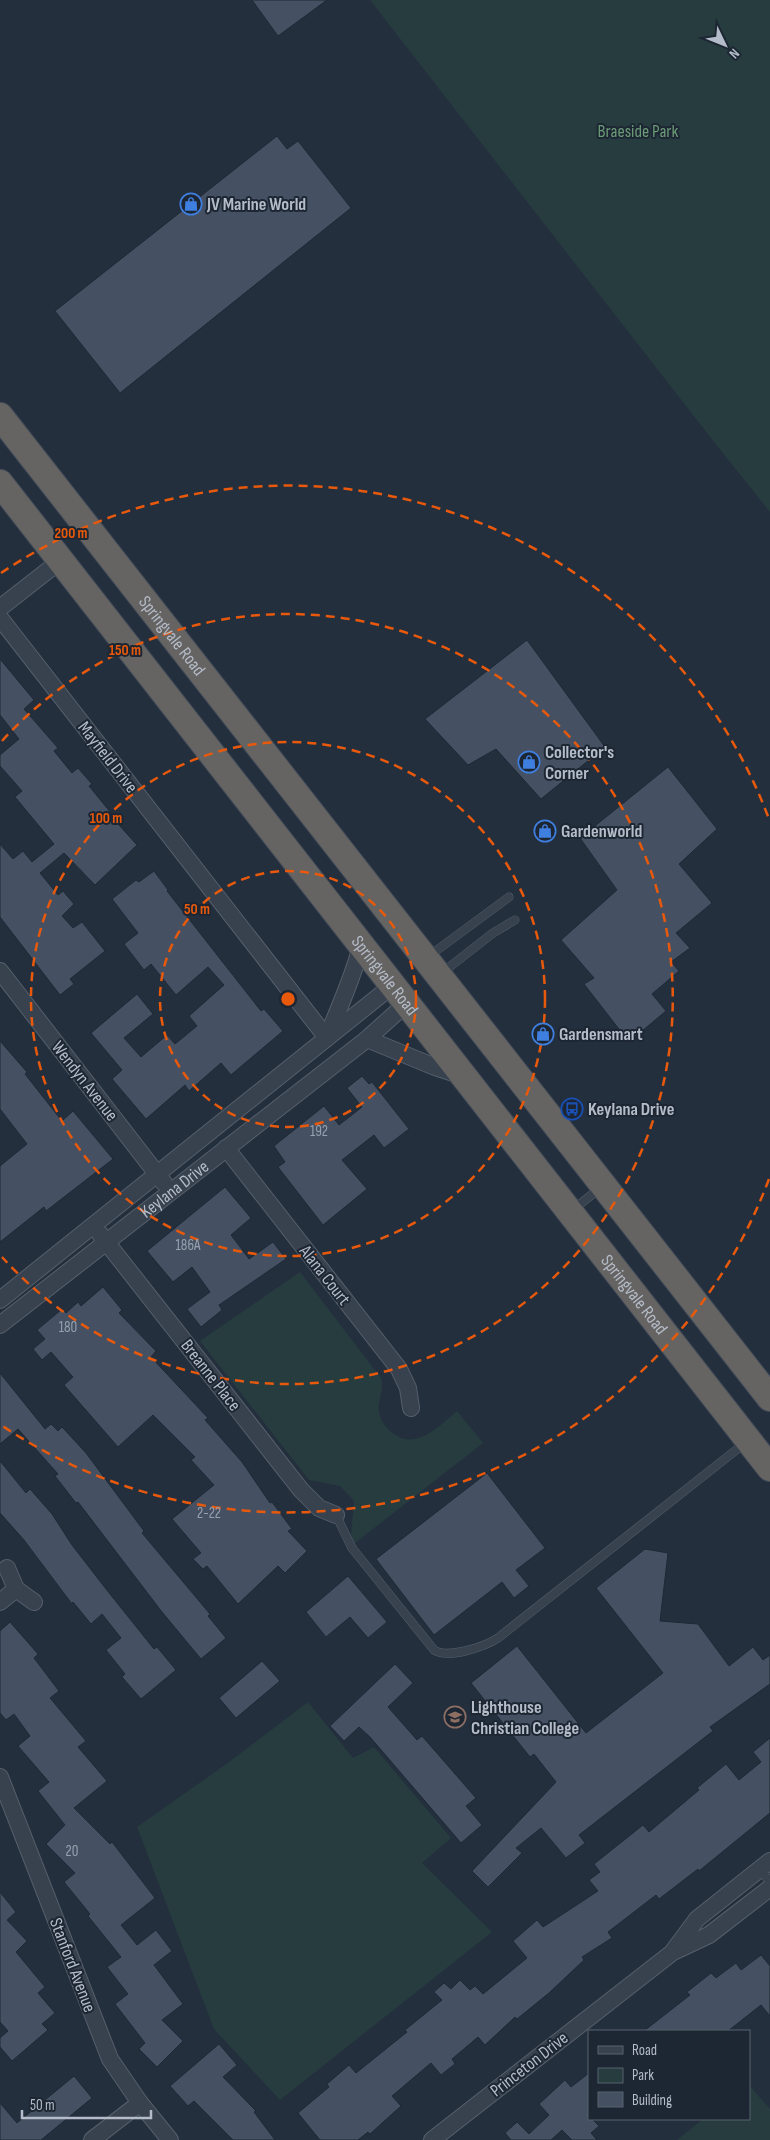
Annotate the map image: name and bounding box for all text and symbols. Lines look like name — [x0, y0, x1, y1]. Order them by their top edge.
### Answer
north arrow — [700, 20, 750, 70]
text: N — [725, 45, 743, 62]
park label: Braeside Park — [598, 121, 679, 142]
shop icon: JV Marine World — [179, 192, 203, 216]
place label: JV Marine World — [206, 194, 306, 215]
text: 200 m — [54, 524, 88, 543]
street label: Springvale Road — [134, 592, 209, 680]
text: 150 m — [109, 641, 141, 660]
street label: Mayfield Drive — [73, 717, 142, 797]
place label: Collector's Corner — [545, 742, 614, 784]
shop icon: Collector's Corner — [517, 750, 541, 774]
text: 100 m — [90, 809, 122, 828]
shop icon: Gardenworld — [533, 819, 557, 843]
place label: Gardenworld — [561, 821, 642, 842]
text: 50 m — [184, 900, 210, 919]
street label: Springvale Road — [347, 932, 422, 1020]
centre of rings — [279, 990, 297, 1008]
shop icon: Gardensmart — [531, 1022, 555, 1046]
place label: Gardensmart — [559, 1024, 643, 1045]
street label: Wendyn Avenue — [47, 1037, 122, 1125]
bus stop icon: Keylana Drive — [560, 1097, 584, 1121]
place label: Keylana Drive — [588, 1099, 674, 1120]
house number: 192 — [310, 1122, 328, 1141]
street label: Keylana Drive — [136, 1156, 213, 1223]
house number: 186A — [176, 1236, 201, 1255]
street label: Alana Court — [294, 1240, 355, 1310]
street label: Springvale Road — [596, 1251, 672, 1339]
house number: 180 — [59, 1318, 77, 1337]
street label: Breanne Place — [176, 1335, 245, 1415]
house number: 2-22 — [197, 1504, 221, 1523]
place label: Lighthouse Christian College — [471, 1697, 579, 1739]
school or university icon: Lighthouse Christian College — [443, 1705, 467, 1729]
house number: 20 — [66, 1842, 78, 1861]
street label: Stanford Avenue — [45, 1915, 100, 2015]
street label: Princeton Drive — [486, 2028, 572, 2101]
legend — [588, 2030, 750, 2120]
text: Road — [632, 2041, 657, 2060]
text: Park — [632, 2066, 654, 2085]
scale bar — [22, 2088, 151, 2120]
text: Building — [632, 2091, 672, 2110]
text: 50 m — [30, 2096, 55, 2115]

